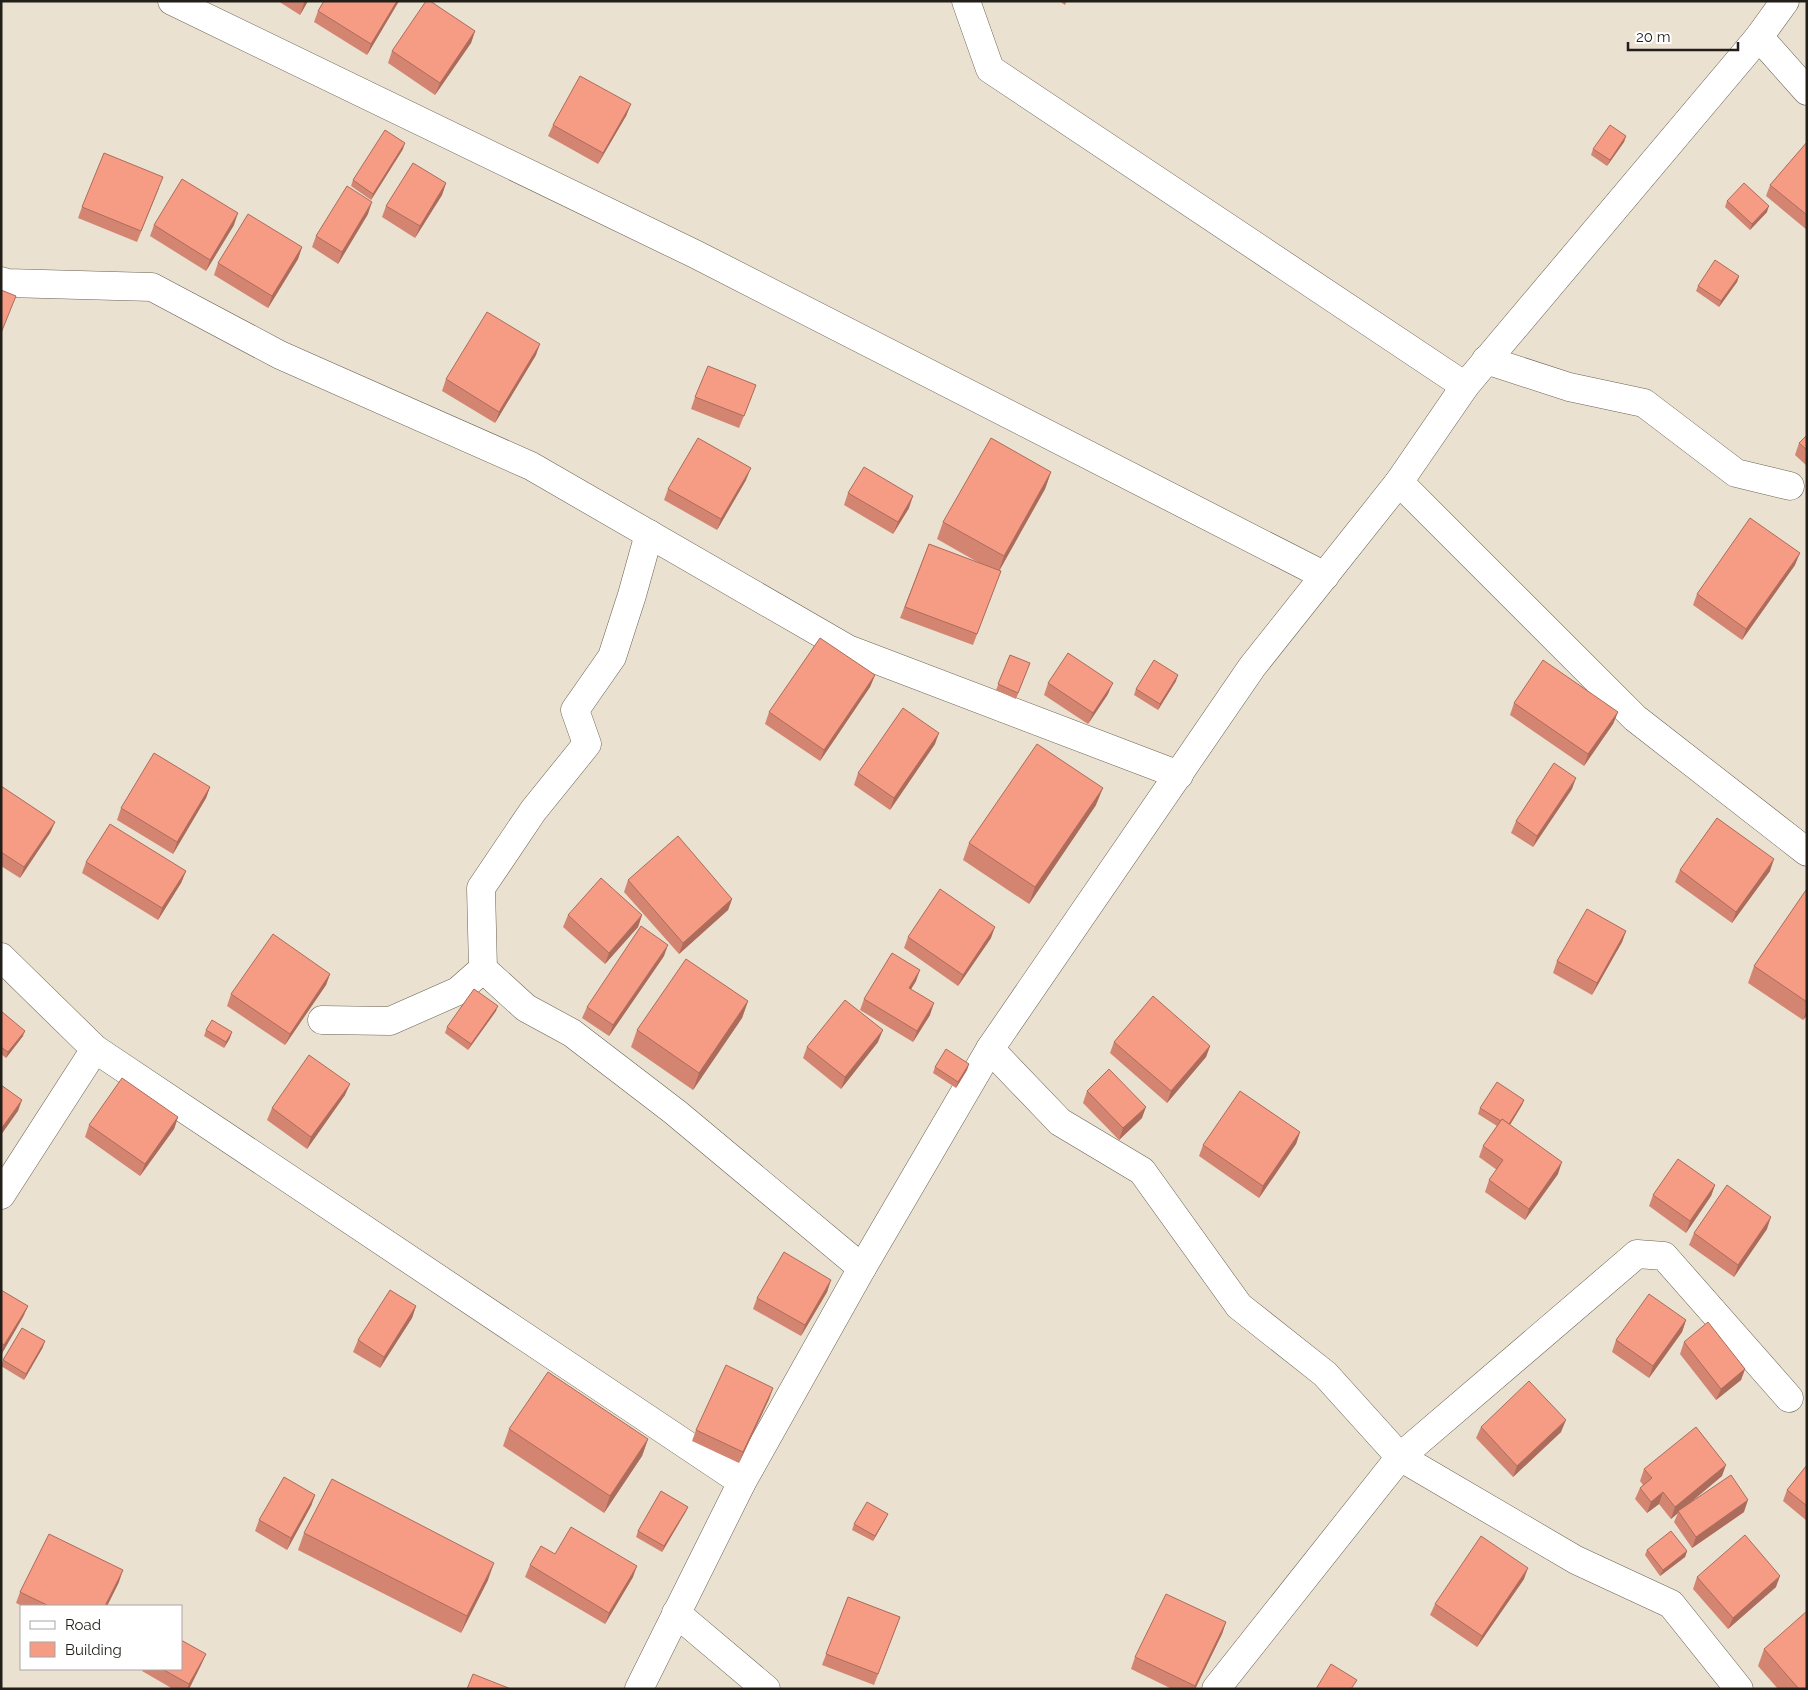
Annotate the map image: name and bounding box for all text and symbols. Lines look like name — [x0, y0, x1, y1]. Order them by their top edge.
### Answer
scale bar — [1628, 20, 1738, 52]
text: 20 m — [1636, 28, 1671, 46]
legend — [20, 1605, 182, 1670]
text: Road — [65, 1616, 101, 1634]
text: Building — [65, 1641, 122, 1659]

